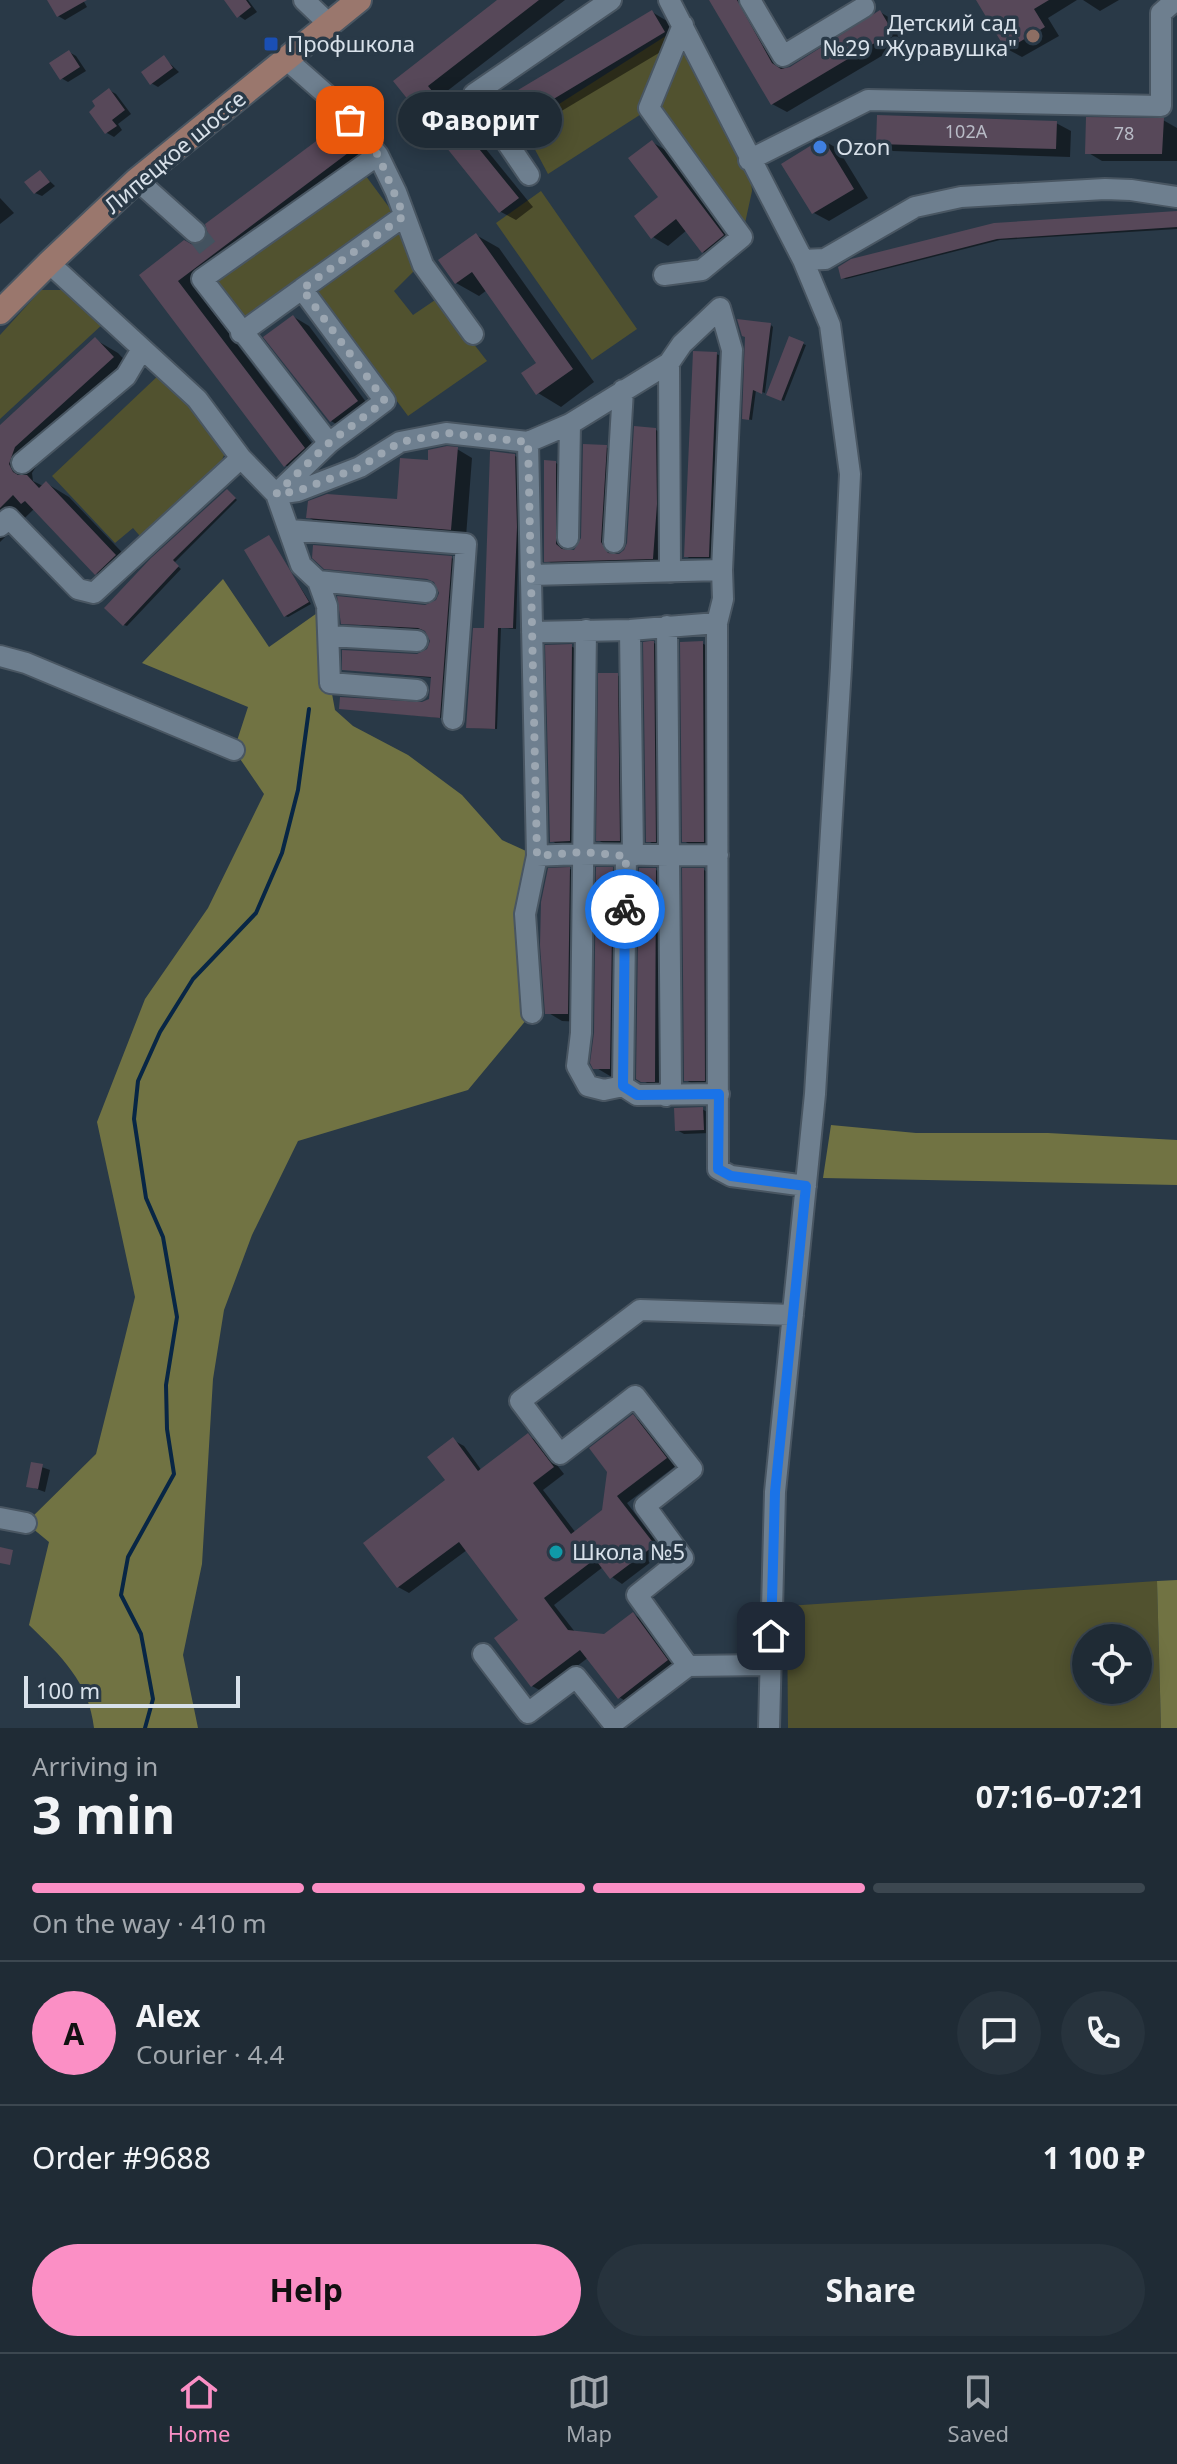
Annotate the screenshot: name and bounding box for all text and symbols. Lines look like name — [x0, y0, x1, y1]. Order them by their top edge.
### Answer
place label: Детский сад №29 "Журавушка" — [822, 7, 1018, 62]
marker: Детский сад №29 "Журавушка" — [1024, 27, 1042, 45]
place label: Профшкола — [287, 28, 415, 58]
marker: Профшкола — [262, 35, 280, 53]
street label: Липецкое шоссе — [97, 83, 251, 219]
pin — [316, 86, 384, 154]
callout: Фаворит — [398, 92, 562, 148]
icon: bag — [328, 98, 372, 142]
text: Фаворит — [421, 102, 539, 138]
house number: 102А — [945, 119, 988, 143]
house number: 78 — [1114, 121, 1134, 145]
place label: Ozon — [836, 131, 890, 161]
marker: Ozon — [811, 138, 829, 156]
courier — [585, 869, 665, 949]
icon: bike — [603, 887, 647, 931]
place label: Школа №5 — [572, 1536, 685, 1566]
marker: Школа №5 — [547, 1543, 565, 1561]
pin — [737, 1602, 805, 1670]
icon: home — [749, 1614, 793, 1658]
map controls — [1072, 1624, 1152, 1704]
button: locate — [1072, 1624, 1152, 1704]
scale bar — [24, 1672, 240, 1708]
text: 100 m — [36, 1675, 100, 1705]
text: Arriving in — [32, 1748, 158, 1784]
text: 07:16–07:21 — [976, 1776, 1145, 1817]
text: 3 min — [32, 1778, 175, 1849]
text: On the way · 410 m — [32, 1905, 266, 1941]
button: chat — [957, 1991, 1041, 2075]
button: phone — [1061, 1991, 1145, 2075]
text: Alex — [136, 1995, 200, 2036]
text: A — [64, 2013, 84, 2054]
text: Courier · 4.4 — [136, 2036, 284, 2072]
text: Order #9688 — [32, 2137, 211, 2178]
text: 1 100 ₽ — [1043, 2137, 1145, 2178]
button: Help — [32, 2244, 581, 2336]
button: Share — [597, 2244, 1145, 2336]
tab: Home — [168, 2370, 230, 2448]
tab: Map — [566, 2370, 612, 2448]
tab: Saved — [948, 2370, 1009, 2448]

